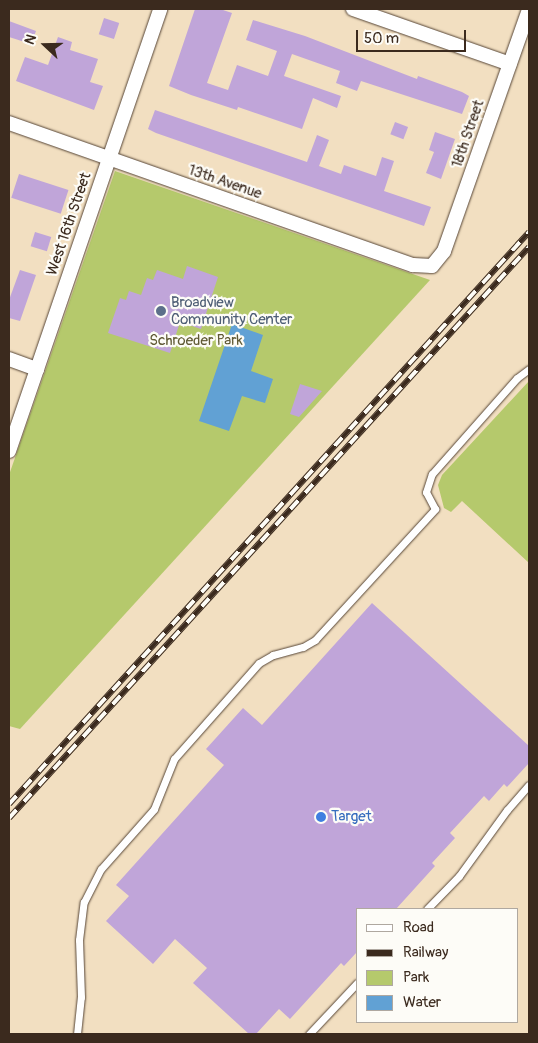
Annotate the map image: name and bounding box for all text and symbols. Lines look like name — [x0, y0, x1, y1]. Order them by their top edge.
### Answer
north arrow — [20, 20, 70, 70]
scale bar — [358, 20, 468, 52]
text: 50 m — [364, 29, 399, 48]
text: N — [21, 32, 40, 47]
street label: 18th Street — [448, 98, 488, 170]
street label: 13th Avenue — [186, 161, 264, 203]
street label: West 16th Street — [43, 170, 95, 278]
place label: Broadview Community Center — [171, 293, 292, 328]
marker: Broadview Community Center — [155, 305, 167, 317]
park label: Schroeder Park — [149, 332, 243, 350]
place label: Target — [331, 808, 372, 826]
marker: Target — [315, 811, 327, 823]
legend — [356, 908, 518, 1023]
text: Road — [403, 918, 434, 937]
text: Railway — [403, 943, 448, 962]
text: Park — [403, 968, 429, 987]
text: Water — [403, 993, 441, 1012]

